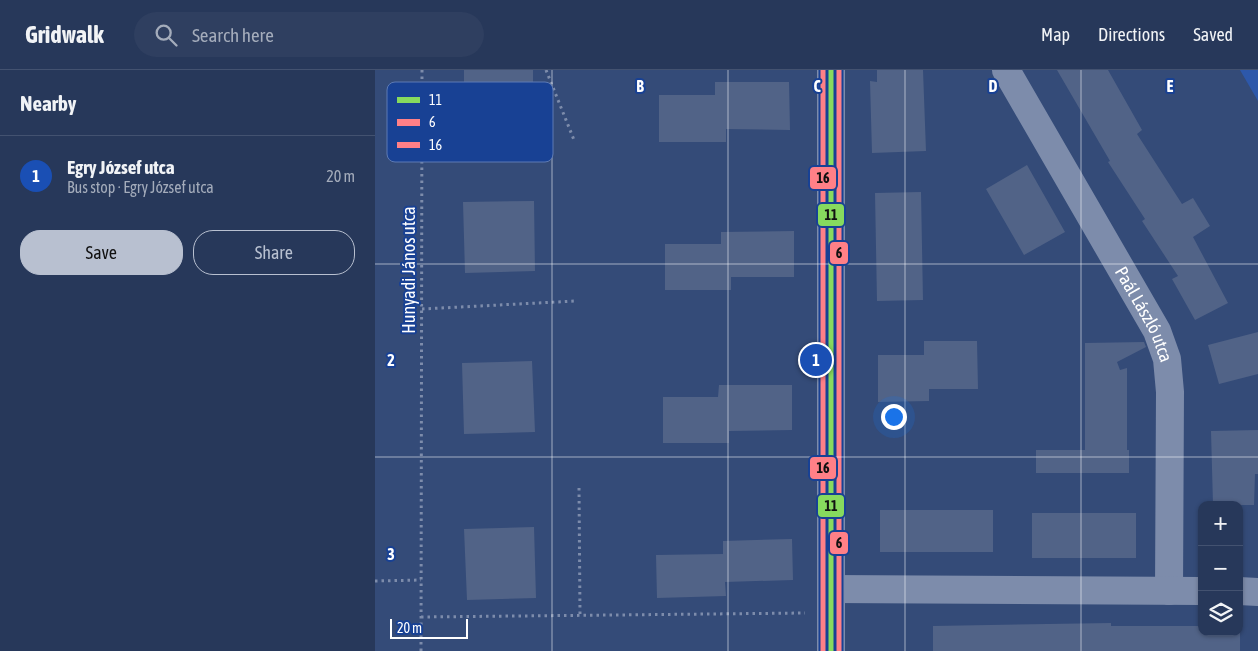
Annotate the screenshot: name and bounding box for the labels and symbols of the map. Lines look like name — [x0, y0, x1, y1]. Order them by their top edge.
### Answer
text: B — [636, 77, 644, 95]
text: C — [813, 77, 821, 95]
text: D — [989, 77, 998, 95]
text: E — [1167, 77, 1174, 95]
legend — [387, 82, 553, 162]
text: 11 — [429, 92, 442, 108]
text: 6 — [429, 114, 436, 130]
text: 16 — [429, 137, 443, 153]
line badge: 16 — [809, 166, 837, 190]
text: 16 — [816, 170, 830, 186]
line badge: 11 — [817, 203, 845, 227]
street label: Hunyadi János utca — [398, 206, 419, 334]
text: 11 — [824, 207, 838, 223]
line badge: 6 — [829, 241, 849, 265]
text: 6 — [836, 245, 843, 261]
street label: Paál László utca — [1111, 263, 1178, 365]
pin: 1 — [800, 341, 832, 379]
text: 2 — [387, 351, 395, 369]
your location — [881, 404, 907, 430]
line badge: 16 — [809, 456, 837, 480]
text: 16 — [816, 460, 830, 476]
line badge: 11 — [817, 494, 845, 518]
text: 11 — [824, 498, 838, 514]
line badge: 6 — [829, 531, 849, 555]
text: 6 — [836, 535, 843, 551]
text: 3 — [387, 545, 395, 563]
scale bar — [390, 616, 467, 639]

